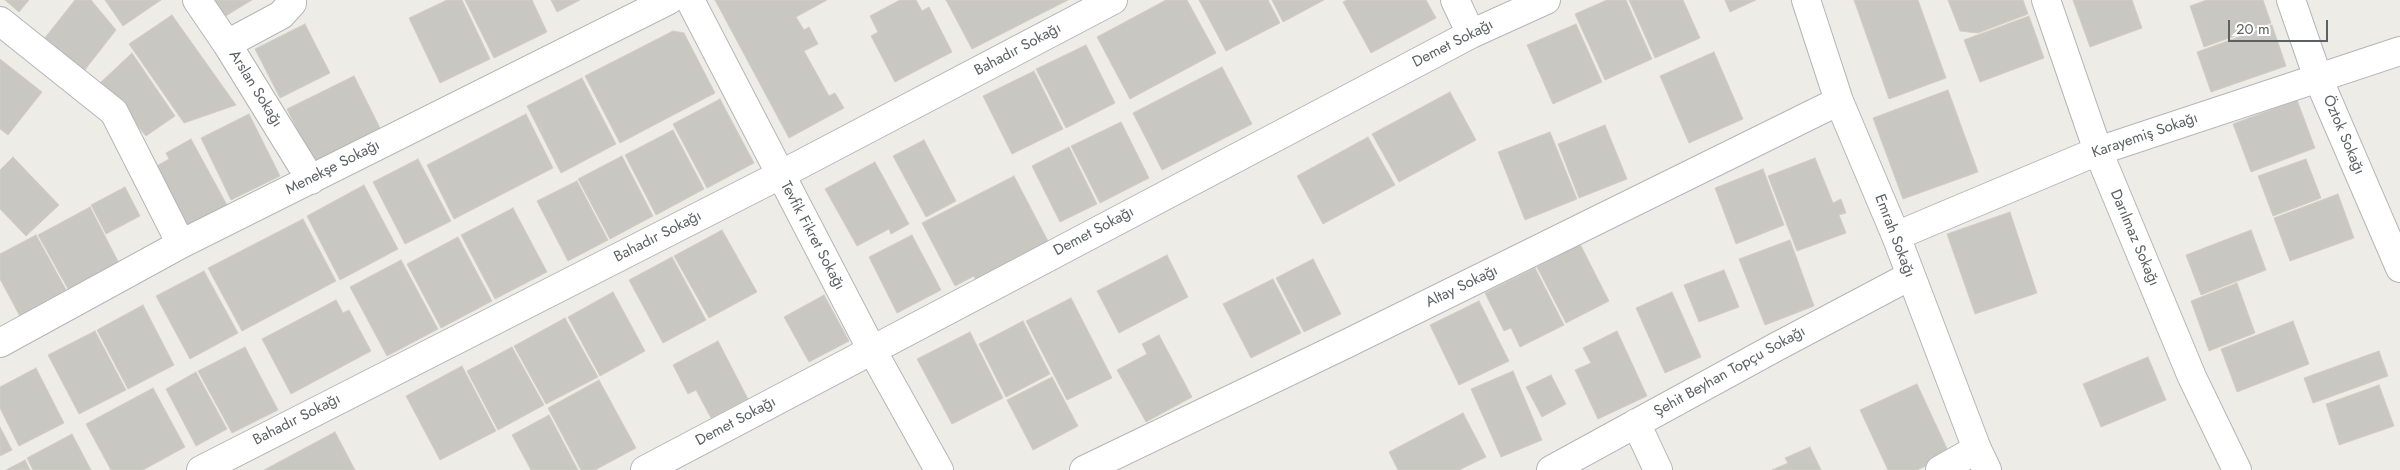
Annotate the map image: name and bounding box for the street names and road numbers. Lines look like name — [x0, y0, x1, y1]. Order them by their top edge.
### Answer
street label: Demet Sokağı — [1410, 16, 1496, 72]
street label: Bahadır Sokağı — [972, 20, 1064, 80]
street label: Arslan Sokağı — [224, 47, 286, 131]
street label: Öztok Sokağı — [2318, 93, 2368, 177]
street label: Karayemiş Sokağı — [2090, 109, 2200, 163]
street label: Menekşe Sokağı — [283, 137, 383, 199]
street label: Tevfik Fikret Sokağı — [776, 179, 848, 293]
street label: Darılmaz Sokağı — [2106, 187, 2162, 289]
street label: Emrah Sokağı — [1870, 192, 1918, 280]
street label: Demet Sokağı — [1051, 203, 1137, 261]
street label: Bahadır Sokağı — [611, 207, 705, 267]
street label: Altay Sokağı — [1423, 262, 1501, 312]
street label: Şehit Beyhan Topçu Sokağı — [1651, 323, 1809, 421]
street label: Bahadır Sokağı — [250, 390, 344, 450]
street label: Demet Sokağı — [693, 393, 779, 451]

